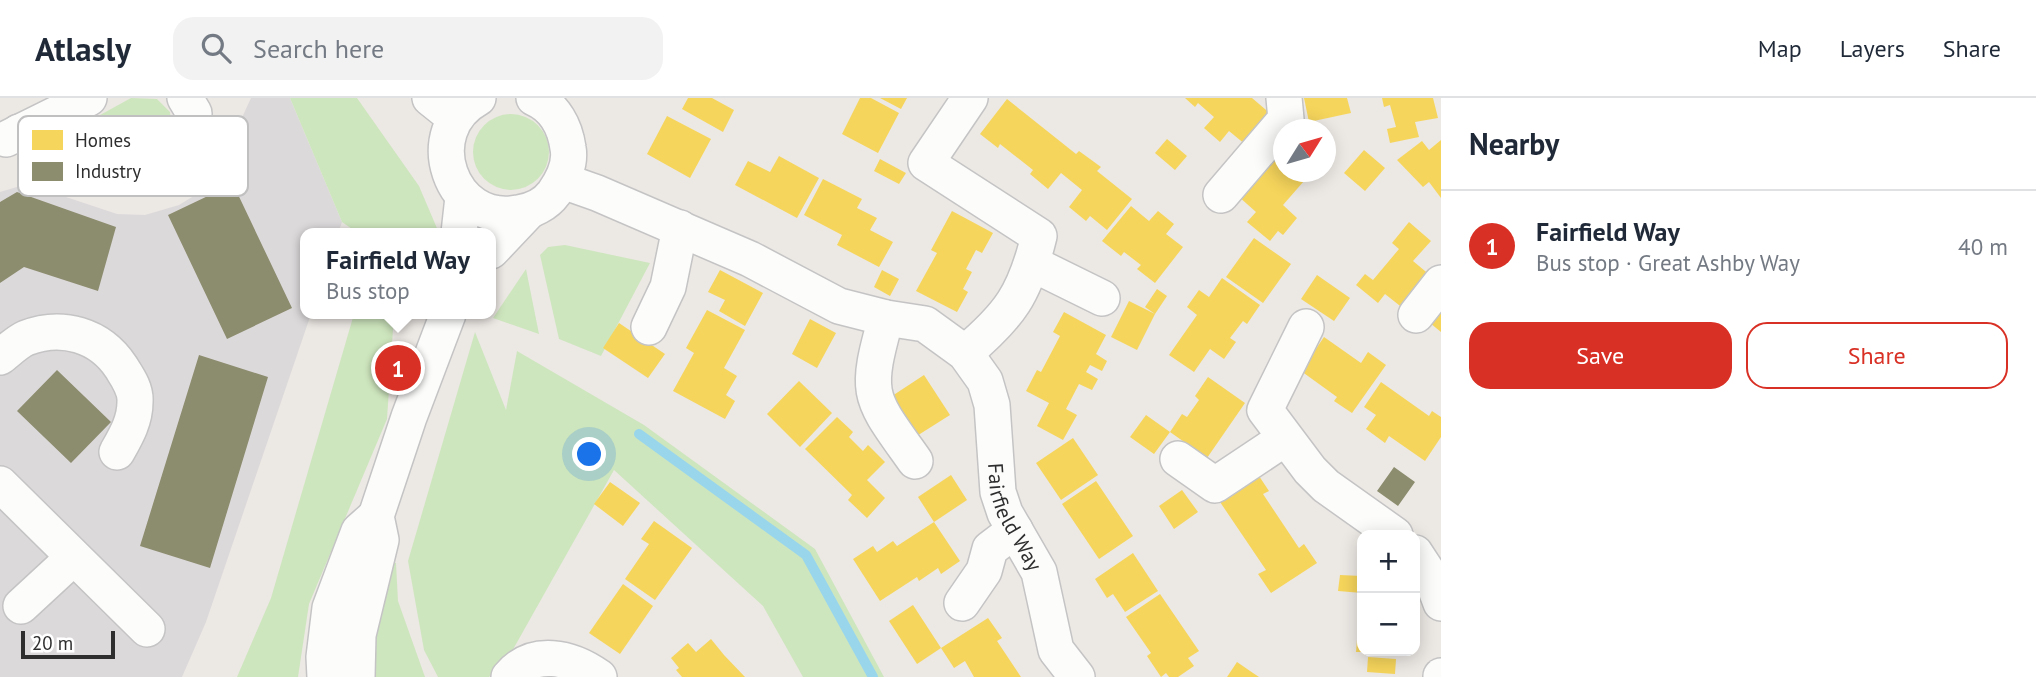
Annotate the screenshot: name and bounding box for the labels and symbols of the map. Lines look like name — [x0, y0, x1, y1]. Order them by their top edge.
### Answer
legend — [18, 116, 248, 196]
north arrow — [1273, 119, 1336, 182]
text: Homes — [75, 128, 131, 152]
text: Industry — [75, 159, 141, 183]
pin: 1 — [375, 342, 421, 394]
your location — [572, 437, 606, 471]
street label: Fairfield Way — [983, 462, 1049, 576]
scale bar — [21, 628, 116, 660]

